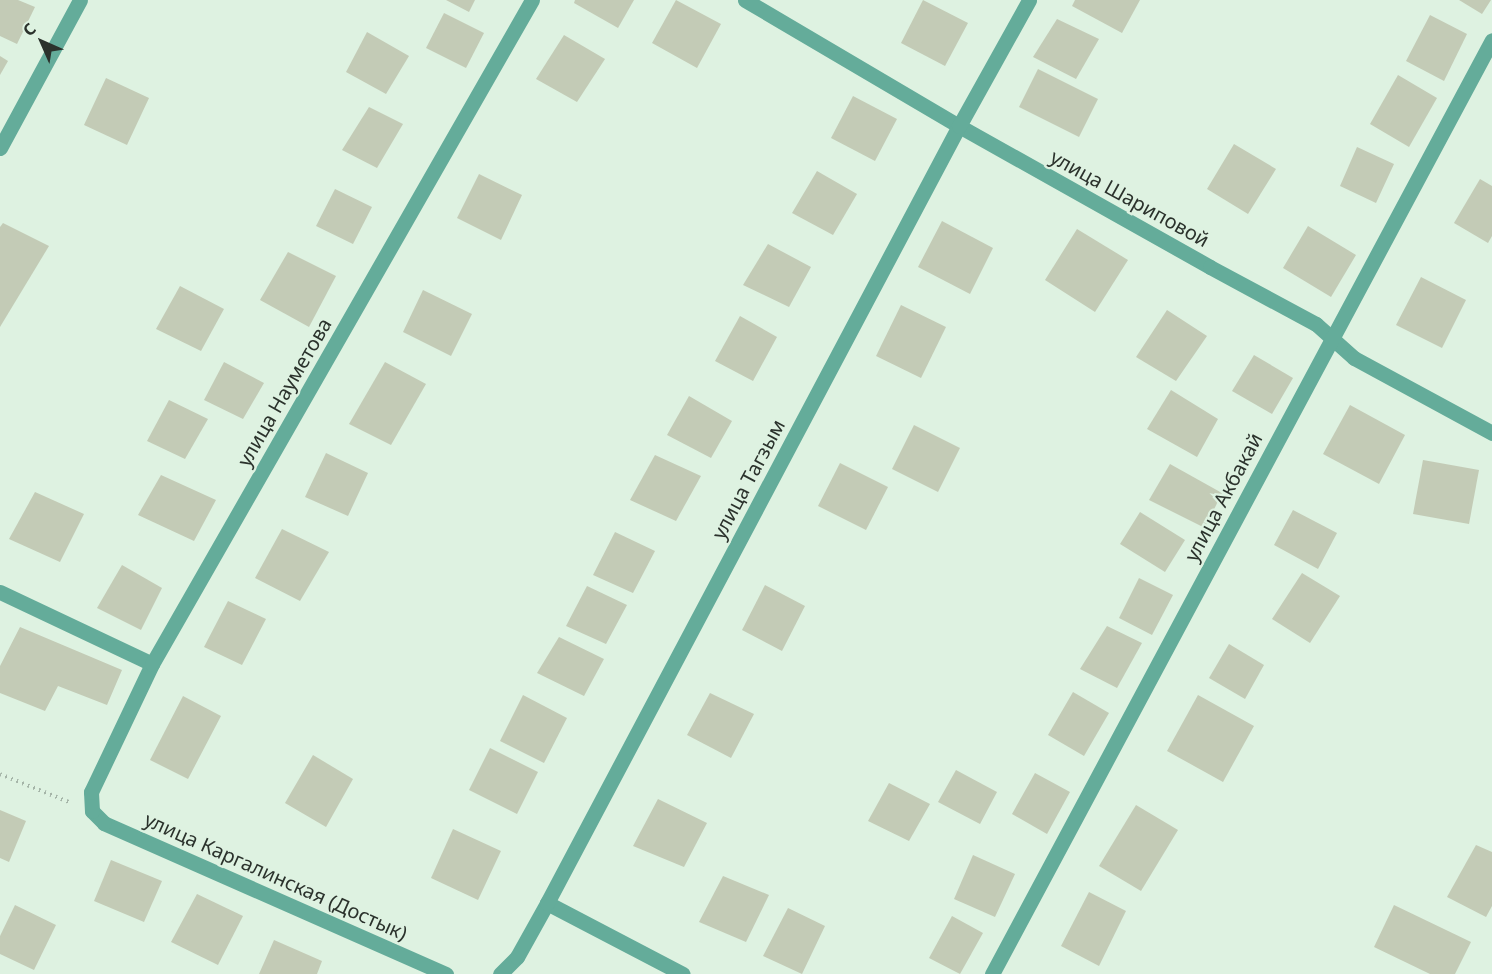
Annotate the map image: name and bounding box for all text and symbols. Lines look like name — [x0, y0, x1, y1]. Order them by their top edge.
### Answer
north arrow — [12, 12, 72, 72]
text: С — [18, 18, 41, 41]
street label: улица Шариповой — [1046, 144, 1214, 252]
street label: улица Науметова — [232, 314, 336, 470]
street label: улица Тагзым — [706, 415, 790, 543]
street label: улица Акбакай — [1179, 429, 1267, 565]
street label: улица Каргалинская (Достык) — [141, 807, 411, 945]

